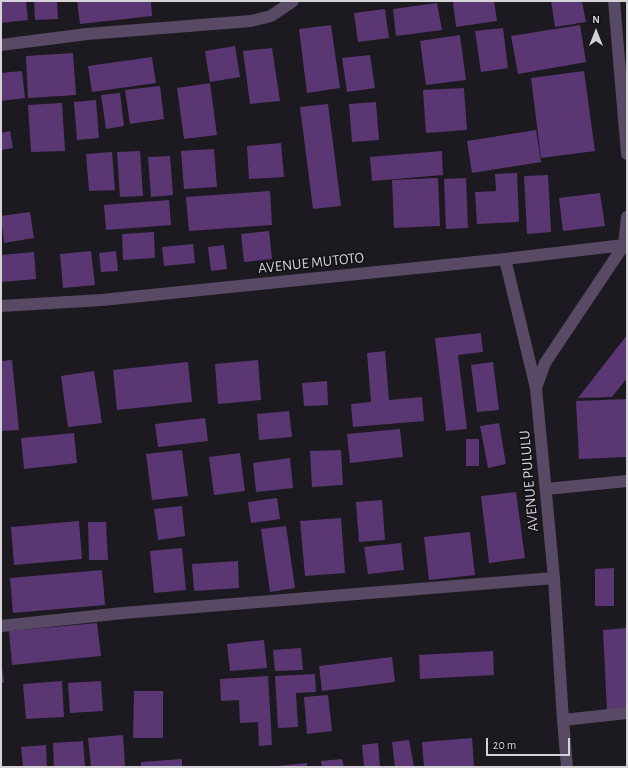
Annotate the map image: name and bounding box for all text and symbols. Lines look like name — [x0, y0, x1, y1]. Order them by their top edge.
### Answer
north arrow — [576, 12, 616, 52]
text: N — [592, 14, 600, 25]
street label: AVENUE MUTOTO — [257, 248, 365, 278]
street label: AVENUE PULULU — [516, 429, 542, 533]
scale bar — [488, 730, 572, 756]
text: 20 m — [493, 739, 516, 751]

